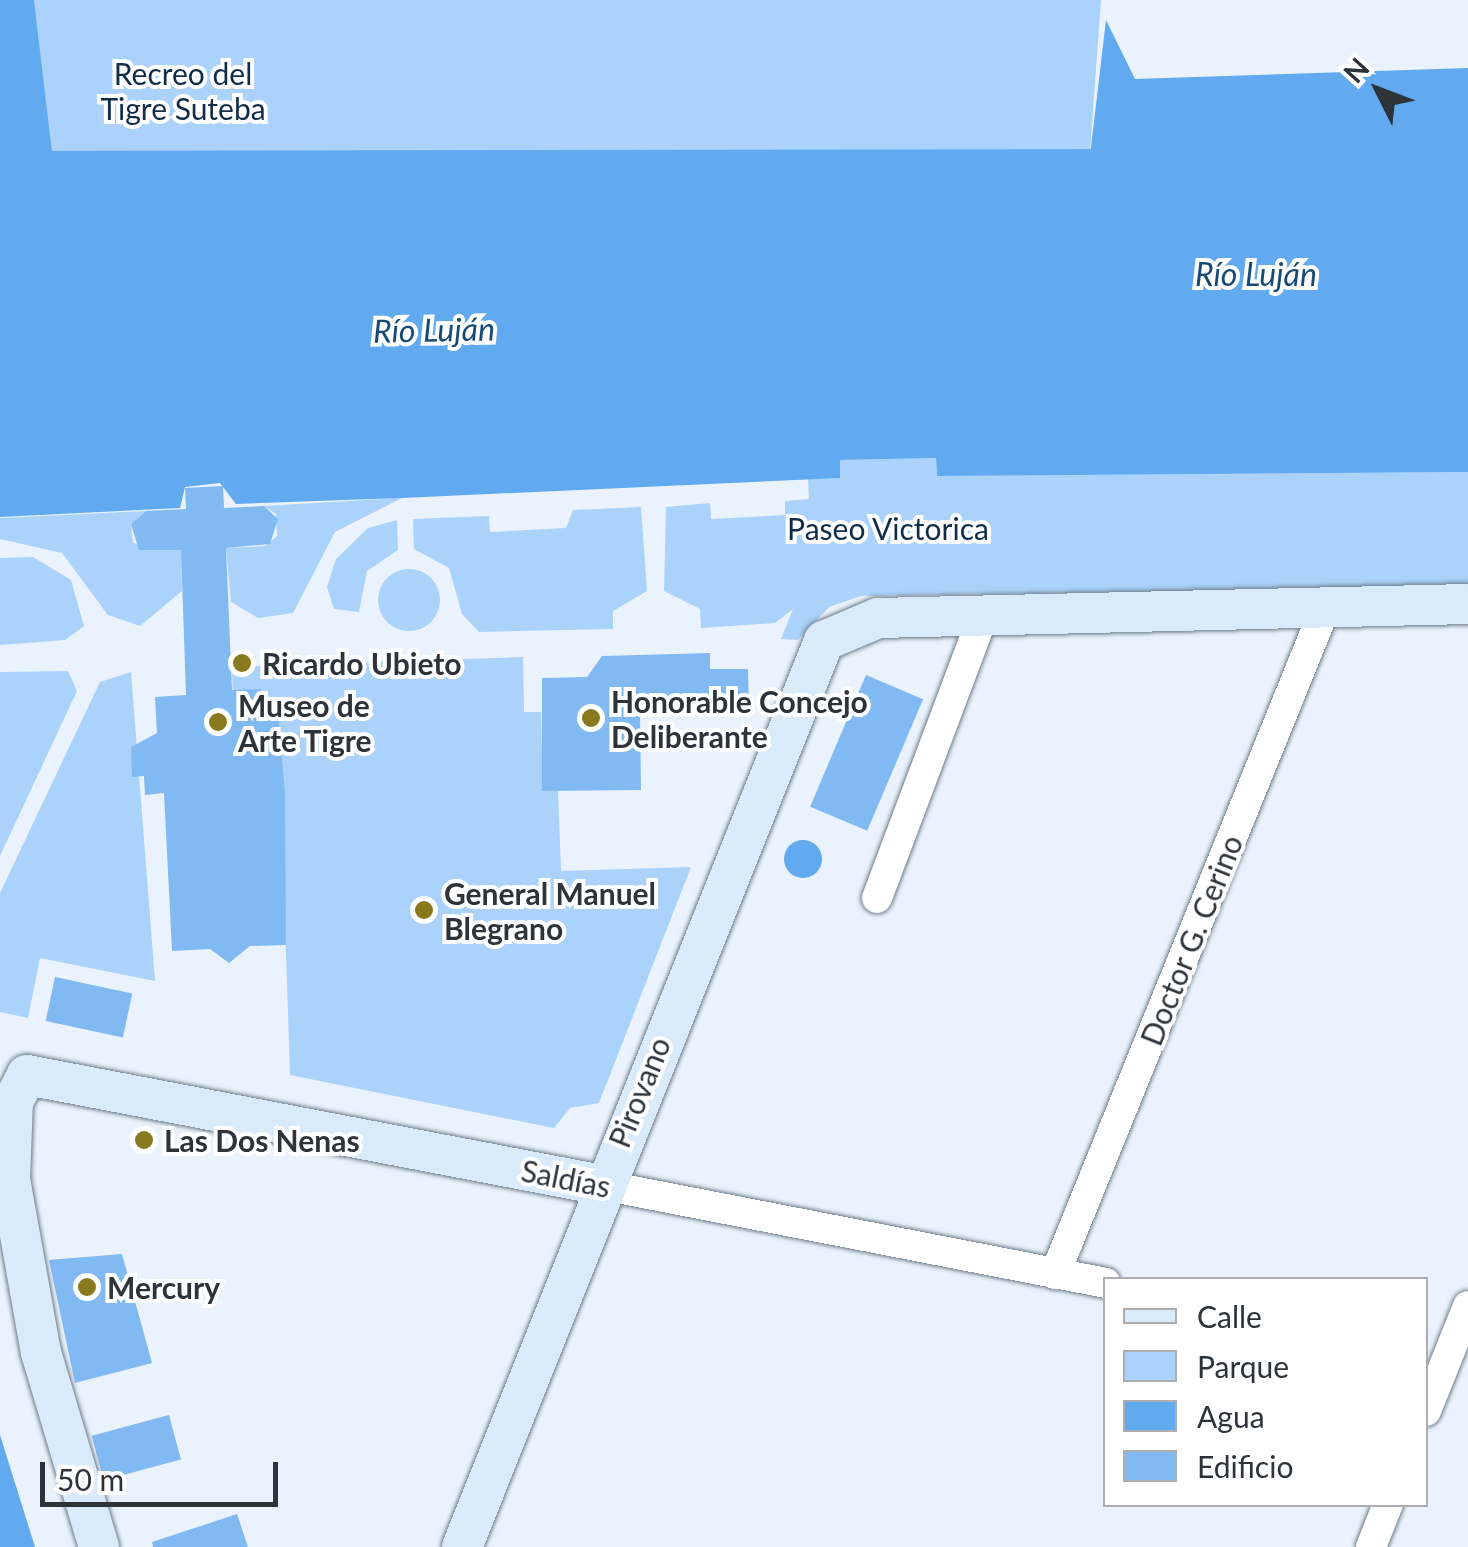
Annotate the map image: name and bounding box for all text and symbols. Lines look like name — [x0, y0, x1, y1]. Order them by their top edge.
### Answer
north arrow — [1328, 40, 1428, 140]
text: N — [1336, 51, 1376, 89]
park label: Recreo del Tigre Suteba — [100, 55, 266, 126]
water label: Río Luján — [1195, 255, 1317, 293]
water label: Río Luján — [373, 310, 495, 350]
park label: Paseo Victorica — [787, 510, 989, 546]
place label: Ricardo Ubieto — [262, 645, 462, 681]
marker: Ricardo Ubieto — [231, 652, 253, 674]
place label: Honorable Concejo Deliberante — [611, 683, 868, 754]
place label: Museo de Arte Tigre — [238, 687, 372, 758]
marker: Honorable Concejo Deliberante — [580, 707, 602, 729]
marker: Museo de Arte Tigre — [207, 711, 229, 733]
street label: Doctor G. Cerino — [1132, 829, 1250, 1051]
place label: General Manuel Blegrano — [444, 875, 656, 946]
marker: General Manuel Blegrano — [413, 899, 435, 921]
street label: Pirovano — [601, 1032, 677, 1152]
place label: Las Dos Nenas — [164, 1122, 360, 1158]
marker: Las Dos Nenas — [133, 1129, 155, 1151]
street label: Saldías — [518, 1152, 614, 1204]
place label: Mercury — [107, 1269, 220, 1305]
marker: Mercury — [76, 1276, 98, 1298]
legend — [1103, 1277, 1428, 1507]
text: Calle — [1197, 1298, 1262, 1334]
text: Parque — [1197, 1348, 1289, 1384]
text: Agua — [1197, 1398, 1265, 1434]
scale bar — [45, 1442, 282, 1504]
text: Edificio — [1197, 1448, 1293, 1484]
text: 50 m — [57, 1461, 124, 1497]

